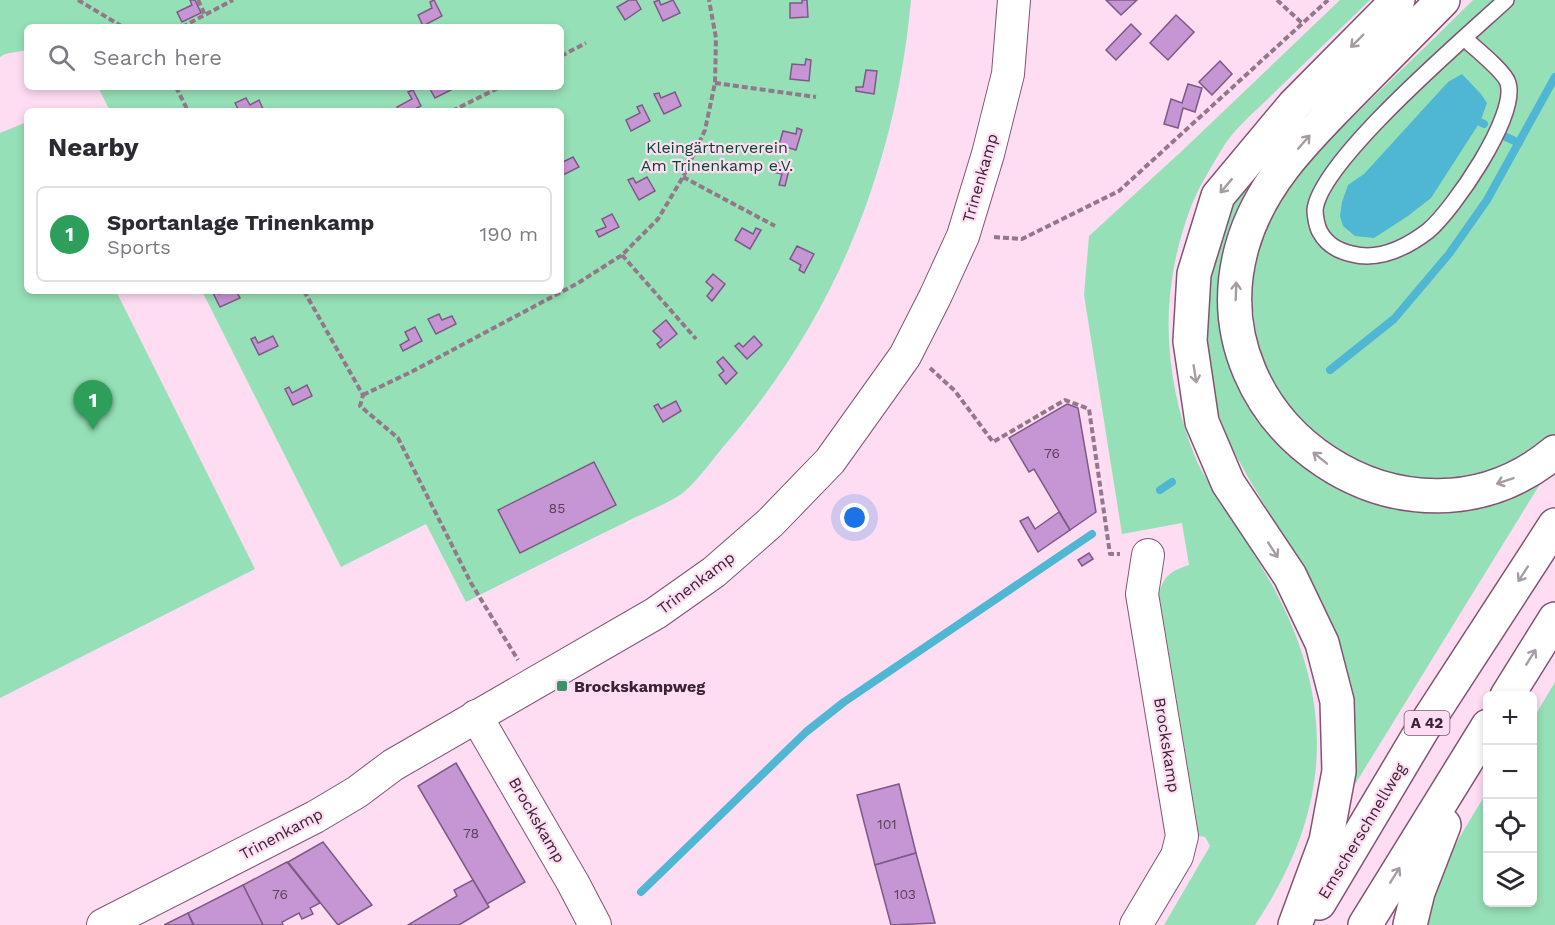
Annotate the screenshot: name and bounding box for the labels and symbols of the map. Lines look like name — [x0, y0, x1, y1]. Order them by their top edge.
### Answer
one-way arrow — [1349, 34, 1364, 49]
street label: Trinenkamp — [958, 131, 1002, 225]
one-way arrow — [1297, 135, 1311, 150]
park label: Kleingärtnerverein Am Trinenkamp e.V. — [641, 138, 793, 175]
one-way arrow — [1220, 178, 1233, 194]
one-way arrow — [1230, 282, 1241, 302]
one-way arrow — [1190, 364, 1201, 383]
pin: 1 — [74, 380, 112, 430]
house number: 76 — [1044, 445, 1060, 461]
one-way arrow — [1313, 451, 1328, 465]
one-way arrow — [1496, 476, 1515, 487]
house number: 85 — [549, 500, 565, 516]
your location — [840, 503, 869, 532]
one-way arrow — [1266, 541, 1279, 558]
street label: Trinenkamp — [654, 548, 738, 618]
one-way arrow — [1517, 565, 1529, 582]
one-way arrow — [1525, 649, 1537, 666]
place label: Brockskampweg — [574, 677, 705, 696]
marker: Brockskampweg — [555, 679, 569, 693]
street label: Brockskamp — [1150, 696, 1184, 794]
road number: A 42 — [1404, 711, 1450, 735]
street label: Emscherschnellweg — [1314, 759, 1410, 902]
street label: Brockskamp — [505, 774, 569, 866]
street label: Trinenkamp — [236, 804, 326, 864]
house number: 101 — [877, 816, 897, 832]
house number: 78 — [463, 825, 479, 841]
one-way arrow — [1390, 867, 1402, 884]
house number: 76 — [272, 886, 288, 902]
house number: 103 — [894, 886, 916, 902]

